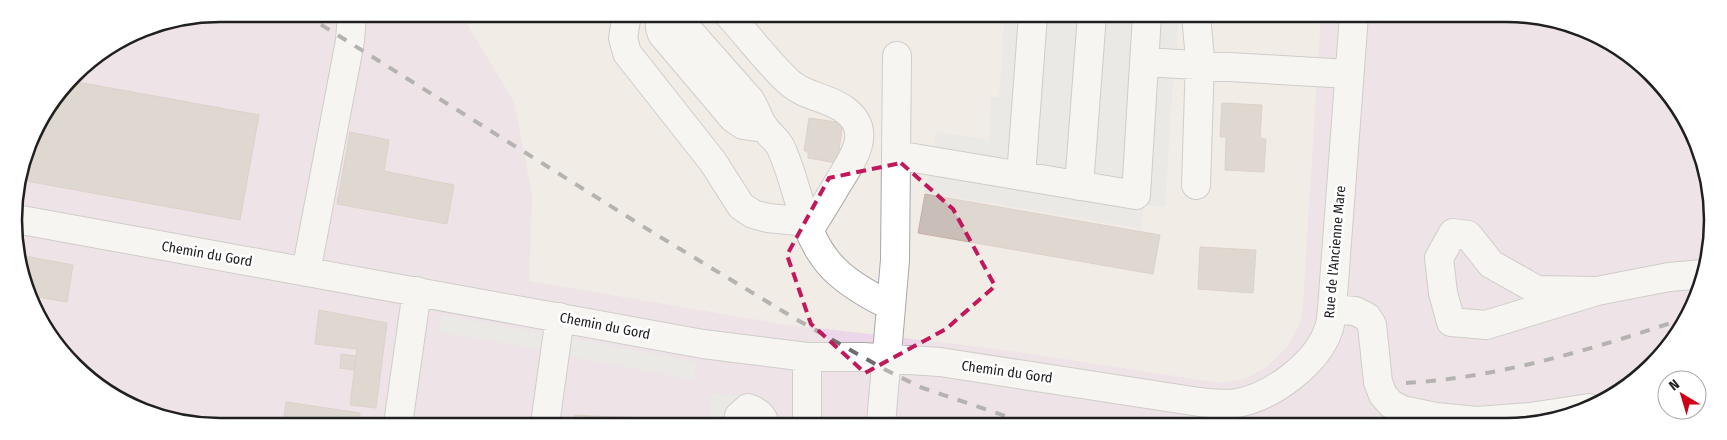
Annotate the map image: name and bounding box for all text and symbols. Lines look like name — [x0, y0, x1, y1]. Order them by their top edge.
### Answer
street label: Rue de l'Ancienne Mare — [1321, 185, 1349, 319]
street label: Chemin du Gord — [160, 238, 254, 270]
street label: Chemin du Gord — [558, 309, 652, 343]
street label: Chemin du Gord — [960, 357, 1054, 387]
north arrow — [1657, 370, 1707, 420]
text: N — [1666, 376, 1683, 394]

